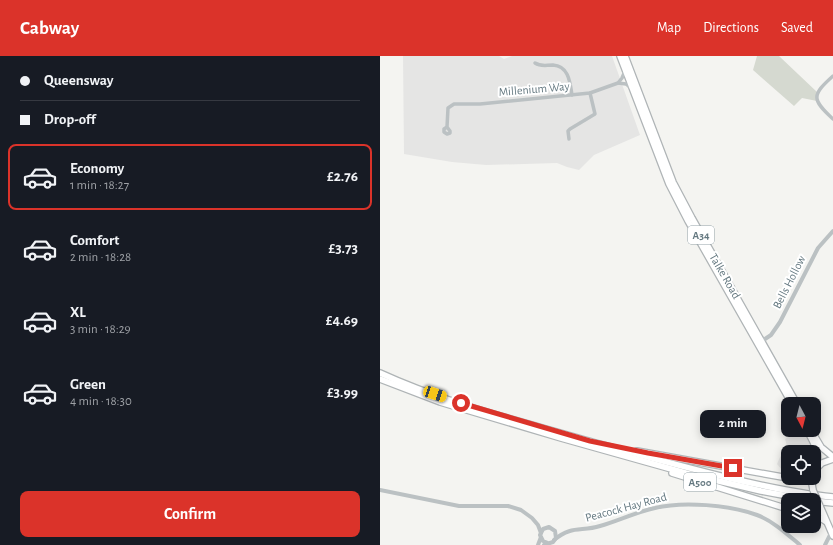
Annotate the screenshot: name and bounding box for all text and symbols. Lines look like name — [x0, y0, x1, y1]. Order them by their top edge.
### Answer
text: Cabway — [20, 19, 79, 38]
text: Map — [657, 21, 681, 35]
text: Directions — [703, 21, 759, 35]
text: Saved — [781, 21, 813, 35]
text: Queensway — [44, 73, 114, 88]
street label: Millenium Way — [498, 80, 570, 99]
text: Drop-off — [44, 112, 96, 127]
icon: car — [22, 159, 58, 195]
text: Economy — [70, 161, 124, 176]
text: £2.76 — [327, 169, 358, 184]
text: 1 min · 18:27 — [70, 179, 129, 192]
road number: A34 — [688, 226, 714, 244]
icon: car — [22, 231, 58, 267]
text: Comfort — [70, 233, 119, 248]
text: £3.73 — [328, 241, 358, 256]
text: 2 min · 18:28 — [70, 251, 131, 264]
street label: Talke Road — [707, 251, 743, 301]
street label: Bells Hollow — [771, 254, 807, 310]
icon: car — [22, 303, 58, 339]
text: XL — [70, 305, 86, 320]
text: £4.69 — [326, 313, 358, 328]
text: 3 min · 18:29 — [70, 323, 131, 336]
icon: car — [22, 375, 58, 411]
text: Green — [70, 377, 106, 392]
text: £3.99 — [327, 385, 358, 400]
car — [422, 385, 448, 403]
route start — [452, 394, 470, 412]
text: 4 min · 18:30 — [70, 395, 132, 408]
north arrow — [781, 397, 821, 437]
map controls — [781, 397, 821, 533]
callout: 2 min — [700, 410, 766, 438]
text: 2 min — [719, 417, 747, 430]
button: locate — [781, 445, 821, 485]
route end — [724, 459, 742, 477]
road number: A500 — [684, 473, 716, 491]
street label: Peacock Hay Road — [584, 490, 668, 525]
button: Confirm — [20, 491, 360, 537]
button: layers — [781, 493, 821, 533]

